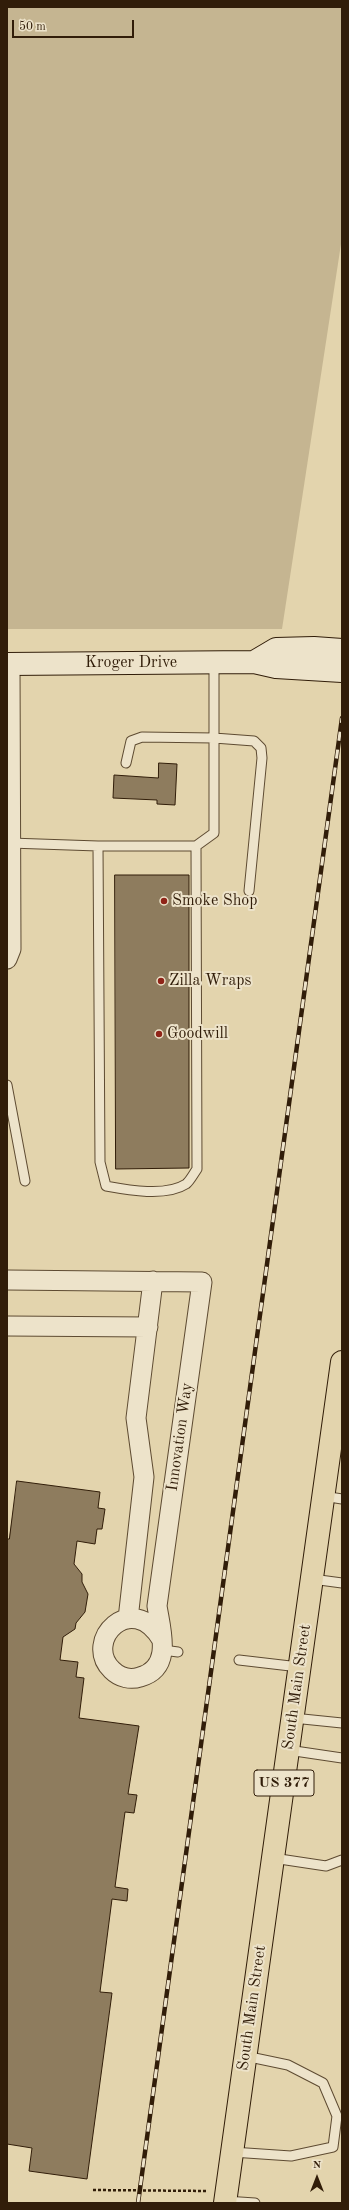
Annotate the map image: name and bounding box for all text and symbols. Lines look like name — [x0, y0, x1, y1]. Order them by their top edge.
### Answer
scale bar — [14, 12, 136, 38]
text: 50 m — [19, 21, 46, 33]
street label: Kroger Drive — [85, 653, 177, 673]
place label: Smoke Shop — [172, 891, 258, 911]
marker: Smoke Shop — [159, 896, 169, 906]
place label: Zilla Wraps — [169, 971, 252, 991]
marker: Zilla Wraps — [156, 976, 166, 986]
place label: Goodwill — [167, 1024, 228, 1044]
marker: Goodwill — [154, 1029, 164, 1039]
street label: Innovation Way — [163, 1381, 197, 1493]
street label: South Main Street — [279, 1623, 315, 1751]
road number: US 377 — [254, 1770, 314, 1796]
street label: South Main Street — [234, 1944, 270, 2072]
north arrow — [297, 2158, 337, 2198]
text: N — [313, 2160, 321, 2171]

